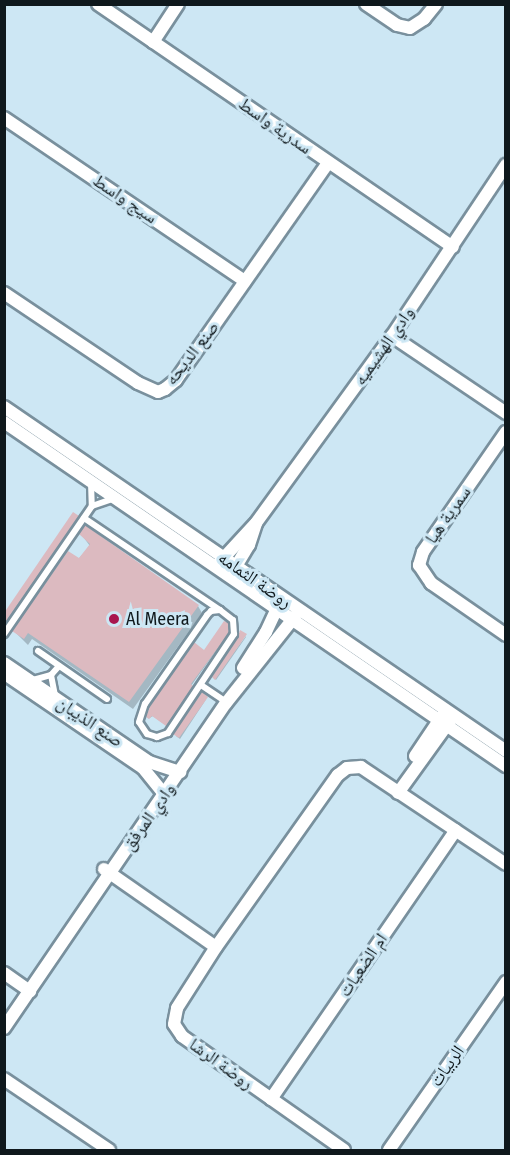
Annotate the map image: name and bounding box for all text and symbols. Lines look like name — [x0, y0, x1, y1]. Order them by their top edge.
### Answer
street label: سدرية واسط — [234, 93, 316, 159]
street label: سيج واسط — [89, 170, 161, 228]
street label: وادي الهشيميه — [349, 303, 419, 389]
street label: صنع الديحه — [160, 317, 224, 389]
street label: سمرية هيا — [420, 482, 476, 548]
street label: روضة الثمامه — [214, 547, 296, 613]
place label: Al Meera — [126, 608, 190, 630]
marker: Al Meera — [107, 612, 121, 626]
street label: صنع الذيبان — [53, 692, 127, 752]
street label: وادي المرفق — [118, 779, 180, 855]
street label: ام الضعيات — [334, 929, 392, 1001]
street label: روضة الرشا — [185, 1034, 257, 1094]
street label: الربيات — [425, 1041, 469, 1091]

